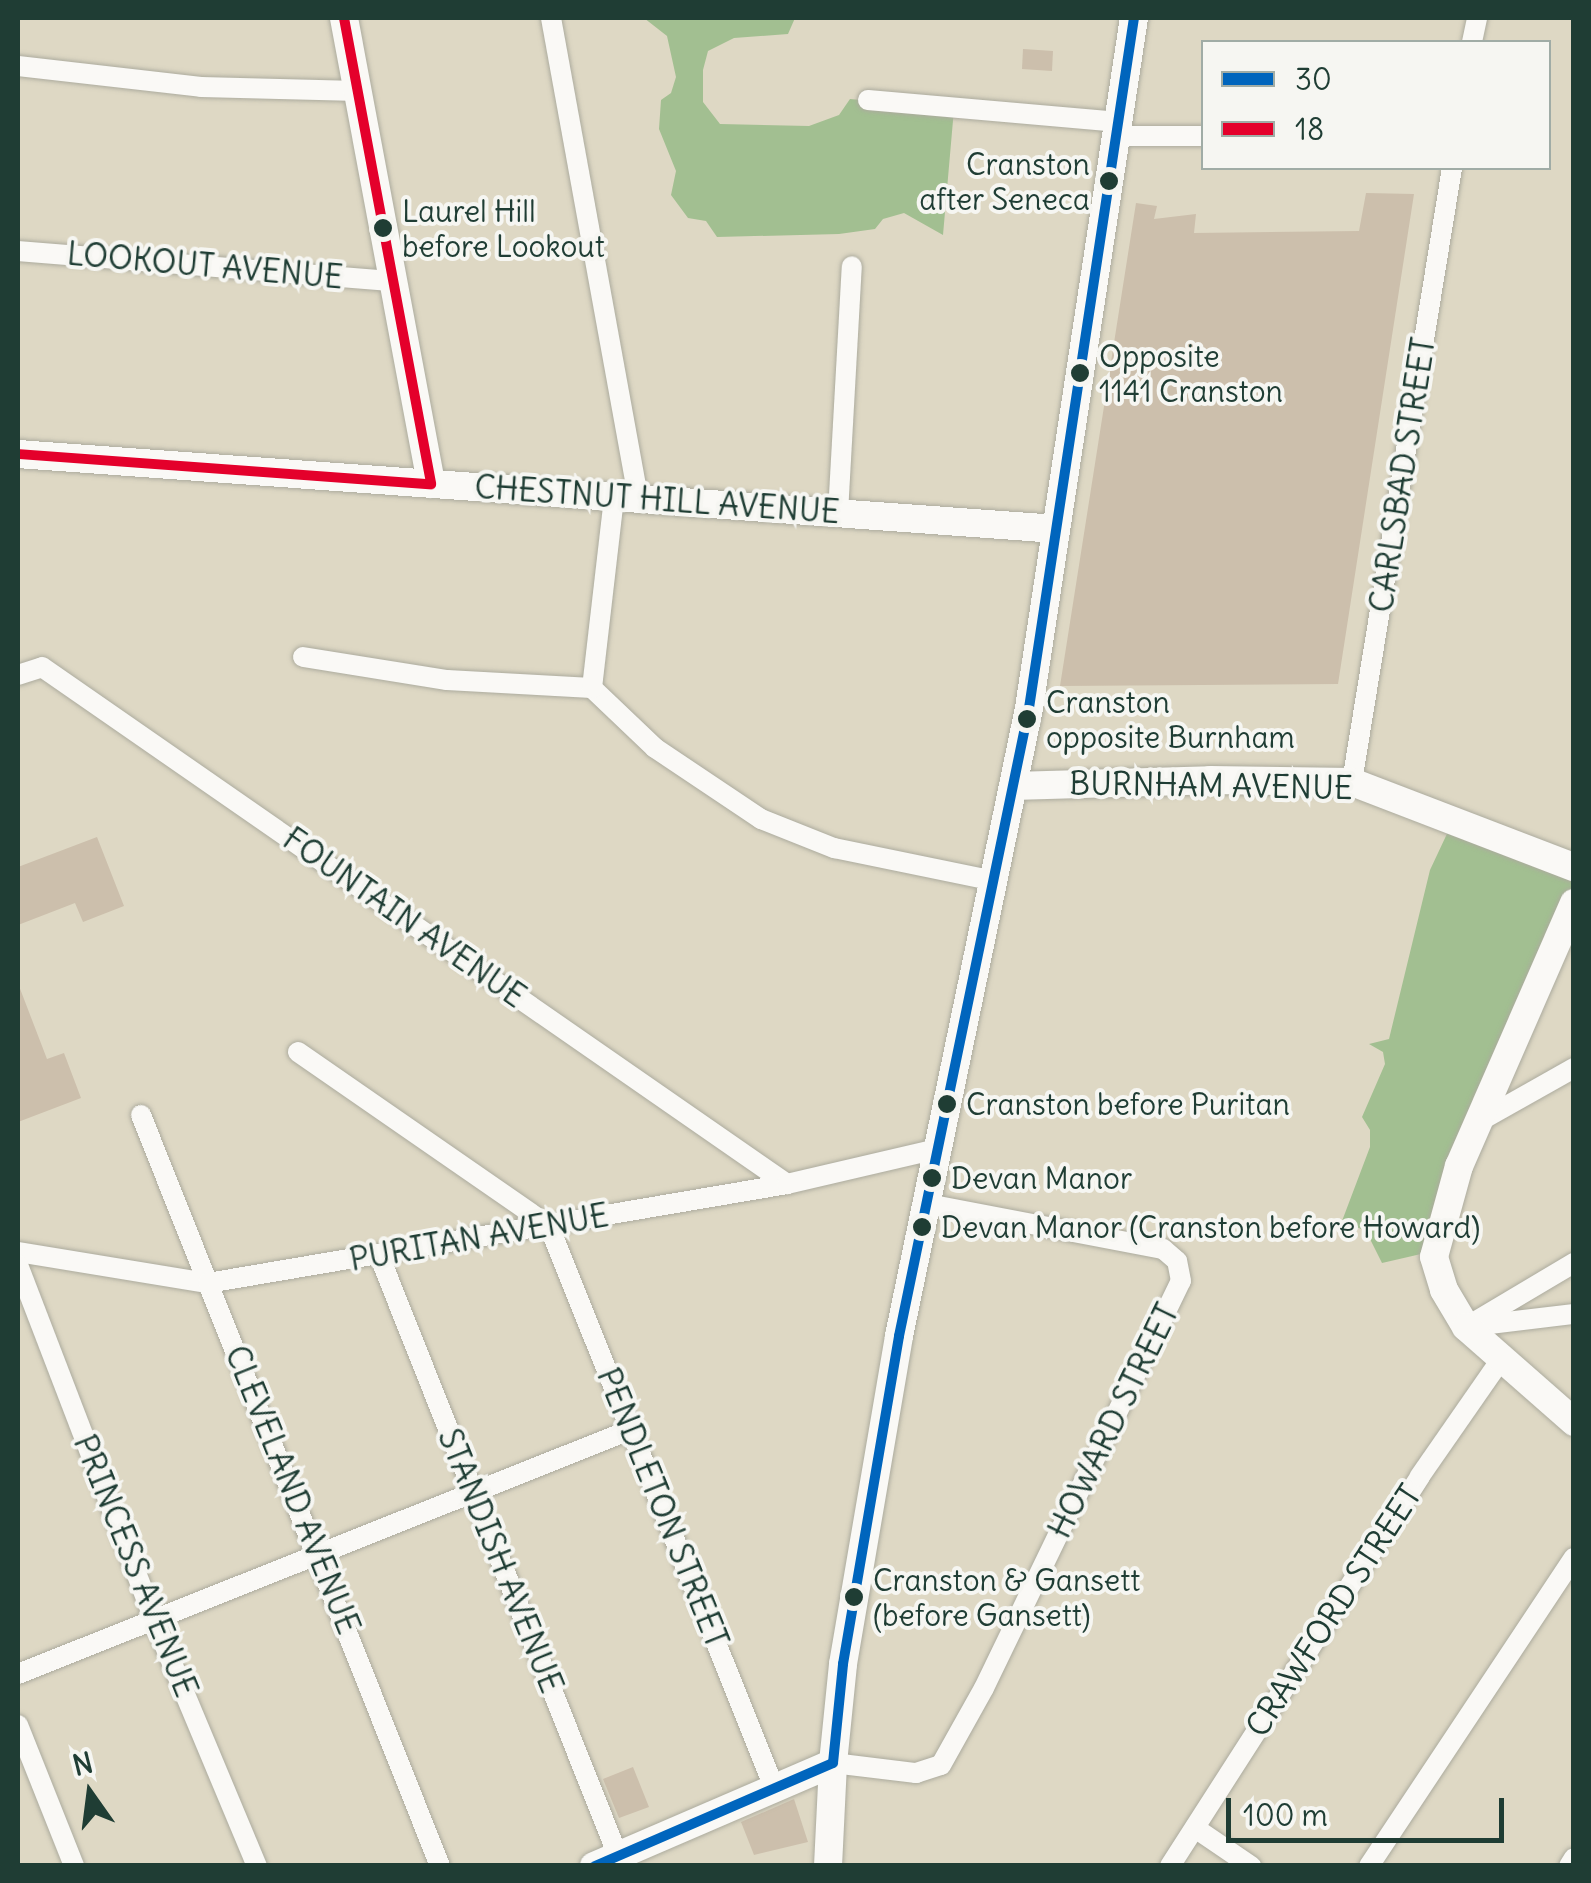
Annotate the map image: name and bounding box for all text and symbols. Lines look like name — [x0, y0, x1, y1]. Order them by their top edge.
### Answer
legend — [1201, 40, 1551, 170]
text: 30 — [1295, 60, 1332, 98]
text: 18 — [1295, 110, 1324, 148]
place label: Cranston after Seneca — [919, 146, 1090, 216]
marker: Cranston after Seneca — [1099, 171, 1119, 191]
place label: Laurel Hill before Lookout — [402, 193, 605, 264]
marker: Laurel Hill before Lookout — [373, 218, 393, 238]
street label: LOOKOUT AVENUE — [65, 235, 345, 297]
street label: CARLSBAD STREET — [1362, 335, 1444, 615]
place label: Opposite 1141 Cranston — [1099, 338, 1283, 408]
marker: Opposite 1141 Cranston — [1070, 363, 1090, 383]
street label: CHESTNUT HILL AVENUE — [473, 468, 841, 532]
place label: Cranston opposite Burnham — [1046, 684, 1295, 754]
marker: Cranston opposite Burnham — [1017, 709, 1037, 729]
street label: BURNHAM AVENUE — [1069, 764, 1353, 808]
street label: FOUNTAIN AVENUE — [275, 820, 533, 1016]
place label: Cranston before Puritan — [966, 1086, 1290, 1122]
marker: Cranston before Puritan — [937, 1094, 957, 1114]
place label: Devan Manor — [951, 1160, 1132, 1196]
marker: Devan Manor — [922, 1168, 942, 1188]
street label: PURITAN AVENUE — [347, 1196, 611, 1280]
place label: Devan Manor (Cranston before Howard) — [941, 1209, 1480, 1245]
marker: Devan Manor (Cranston before Howard) — [912, 1217, 932, 1237]
street label: HOWARD STREET — [1041, 1297, 1187, 1545]
street label: CLEVELAND AVENUE — [217, 1340, 367, 1640]
street label: PENDLETON STREET — [588, 1362, 736, 1654]
street label: STANDISH AVENUE — [429, 1423, 571, 1699]
street label: PRINCESS AVENUE — [65, 1429, 205, 1703]
street label: CRAWFORD STREET — [1238, 1478, 1430, 1744]
place label: Cranston & Gansett (before Gansett) — [873, 1562, 1140, 1632]
marker: Cranston & Gansett (before Gansett) — [844, 1587, 864, 1607]
north arrow — [40, 1743, 140, 1843]
text: N — [69, 1744, 96, 1784]
scale bar — [1231, 1778, 1508, 1840]
text: 100 m — [1243, 1796, 1328, 1834]

